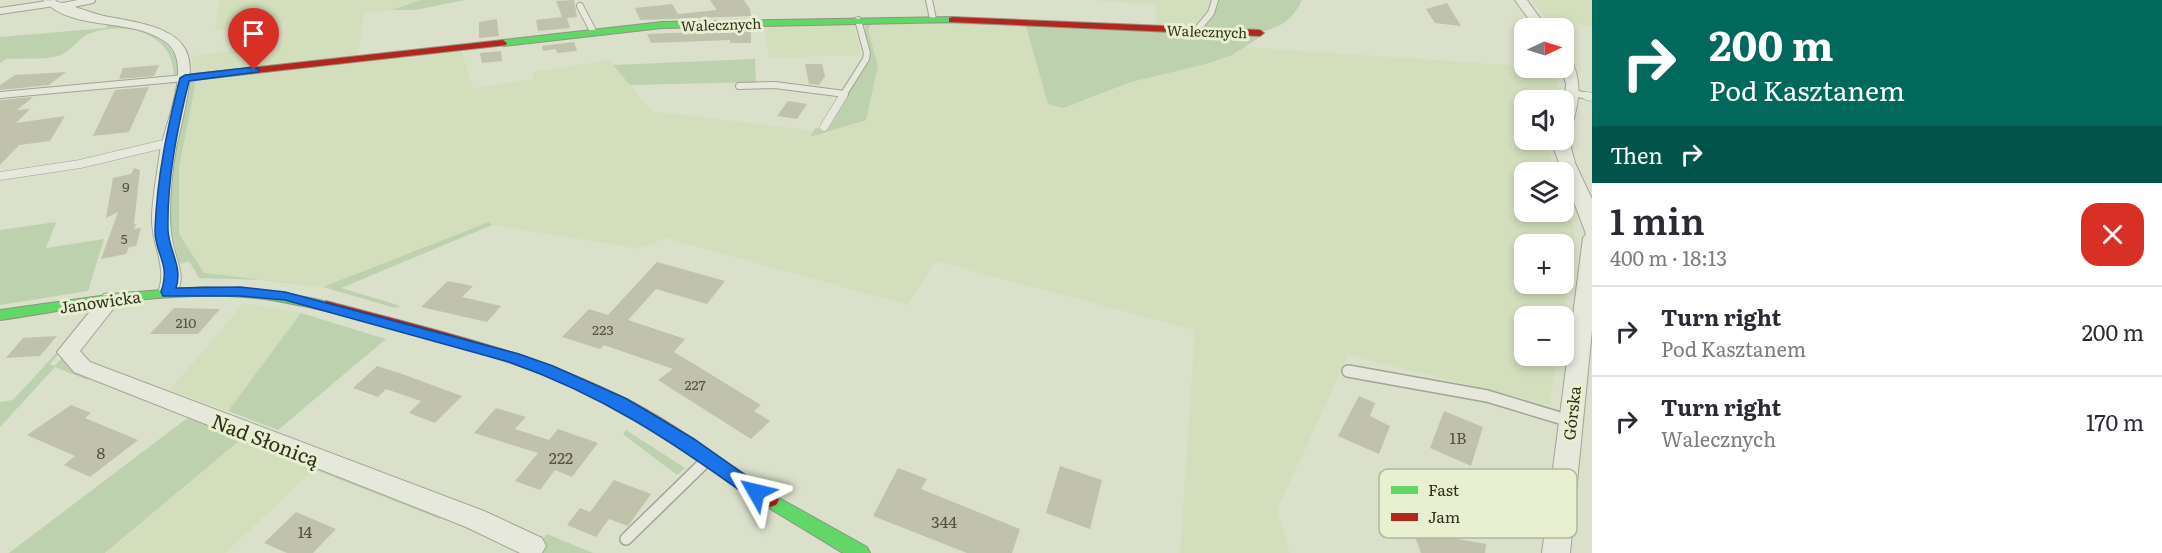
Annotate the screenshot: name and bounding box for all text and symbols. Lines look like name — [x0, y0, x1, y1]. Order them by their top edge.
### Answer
pin — [228, 8, 279, 70]
text: 200 m — [1709, 12, 1834, 74]
street label: Walecznych — [680, 13, 762, 35]
icon: arrive — [237, 17, 270, 50]
north arrow — [1514, 18, 1574, 78]
map controls — [1514, 18, 1574, 366]
street label: Walecznych — [1166, 20, 1248, 42]
icon: right — [1610, 24, 1688, 102]
text: Pod Kasztanem — [1709, 69, 1905, 109]
button: sound — [1514, 90, 1574, 150]
text: Then — [1610, 138, 1663, 171]
icon: right — [1675, 138, 1708, 171]
button: layers — [1514, 162, 1574, 222]
house number: 9 — [122, 176, 130, 196]
text: 1 min — [1610, 193, 1705, 246]
button: close — [2081, 203, 2144, 266]
house number: 5 — [120, 228, 128, 248]
button: + — [1514, 234, 1574, 294]
text: 400 m · 18:13 — [1610, 242, 1727, 272]
street label: Janowicka — [58, 283, 143, 319]
text: Turn right — [1661, 300, 1781, 333]
button: − — [1514, 306, 1574, 366]
house number: 210 — [176, 312, 196, 332]
icon: right — [1610, 315, 1643, 348]
text: 200 m — [2082, 315, 2144, 348]
house number: 223 — [592, 319, 614, 339]
text: Pod Kasztanem — [1661, 333, 1806, 363]
house number: 227 — [684, 374, 706, 394]
street label: Górska — [1556, 384, 1586, 441]
text: Turn right — [1661, 390, 1781, 423]
street label: Nad Słonicą — [208, 405, 324, 473]
icon: right — [1610, 405, 1643, 438]
text: 170 m — [2086, 405, 2144, 438]
text: Walecznych — [1661, 423, 1776, 453]
house number: 1B — [1449, 425, 1467, 449]
house number: 8 — [97, 440, 106, 464]
house number: 222 — [549, 445, 573, 469]
position arrow — [724, 460, 788, 524]
legend — [1379, 469, 1577, 538]
text: Fast — [1428, 477, 1460, 501]
text: Jam — [1428, 504, 1461, 528]
house number: 344 — [931, 509, 957, 533]
house number: 14 — [298, 519, 313, 543]

